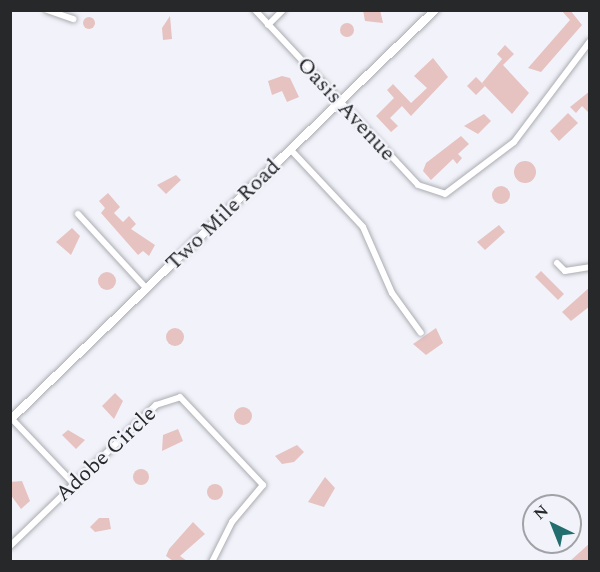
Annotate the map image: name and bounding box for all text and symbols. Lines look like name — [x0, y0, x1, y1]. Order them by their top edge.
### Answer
street label: Oasis Avenue — [291, 52, 401, 166]
street label: Two Mile Road — [160, 154, 286, 276]
street label: Adobe Circle — [50, 401, 162, 507]
north arrow — [522, 494, 582, 554]
text: N — [528, 499, 554, 526]

